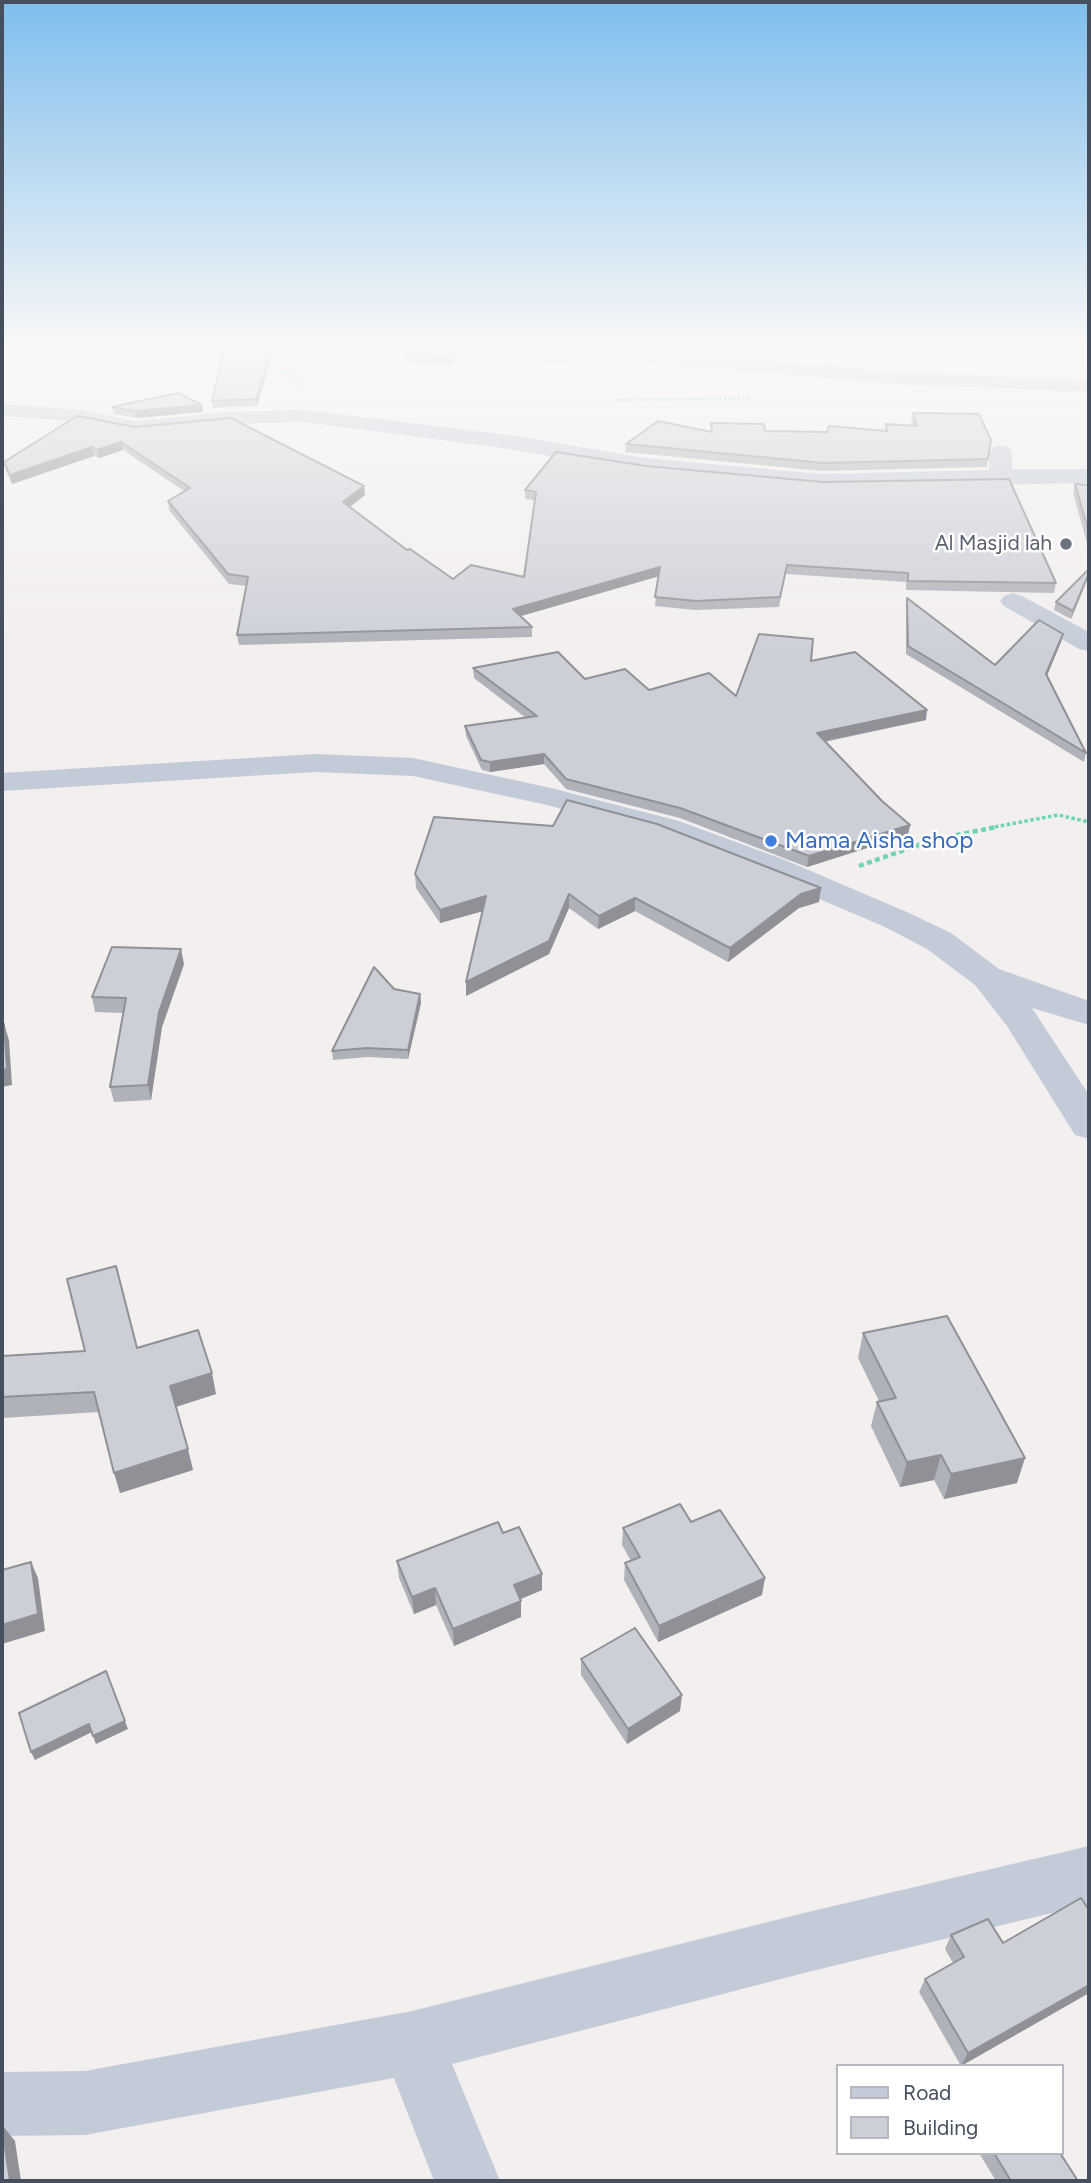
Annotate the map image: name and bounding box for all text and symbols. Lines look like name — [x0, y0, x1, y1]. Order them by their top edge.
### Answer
place label: Al Masjid lah — [935, 531, 1052, 557]
marker: Al Masjid lah — [1058, 536, 1074, 552]
place label: Mama Aisha shop — [785, 827, 973, 855]
marker: Mama Aisha shop — [763, 833, 779, 849]
legend — [836, 2064, 1063, 2155]
text: Road — [903, 2080, 951, 2105]
text: Building — [903, 2115, 978, 2140]

